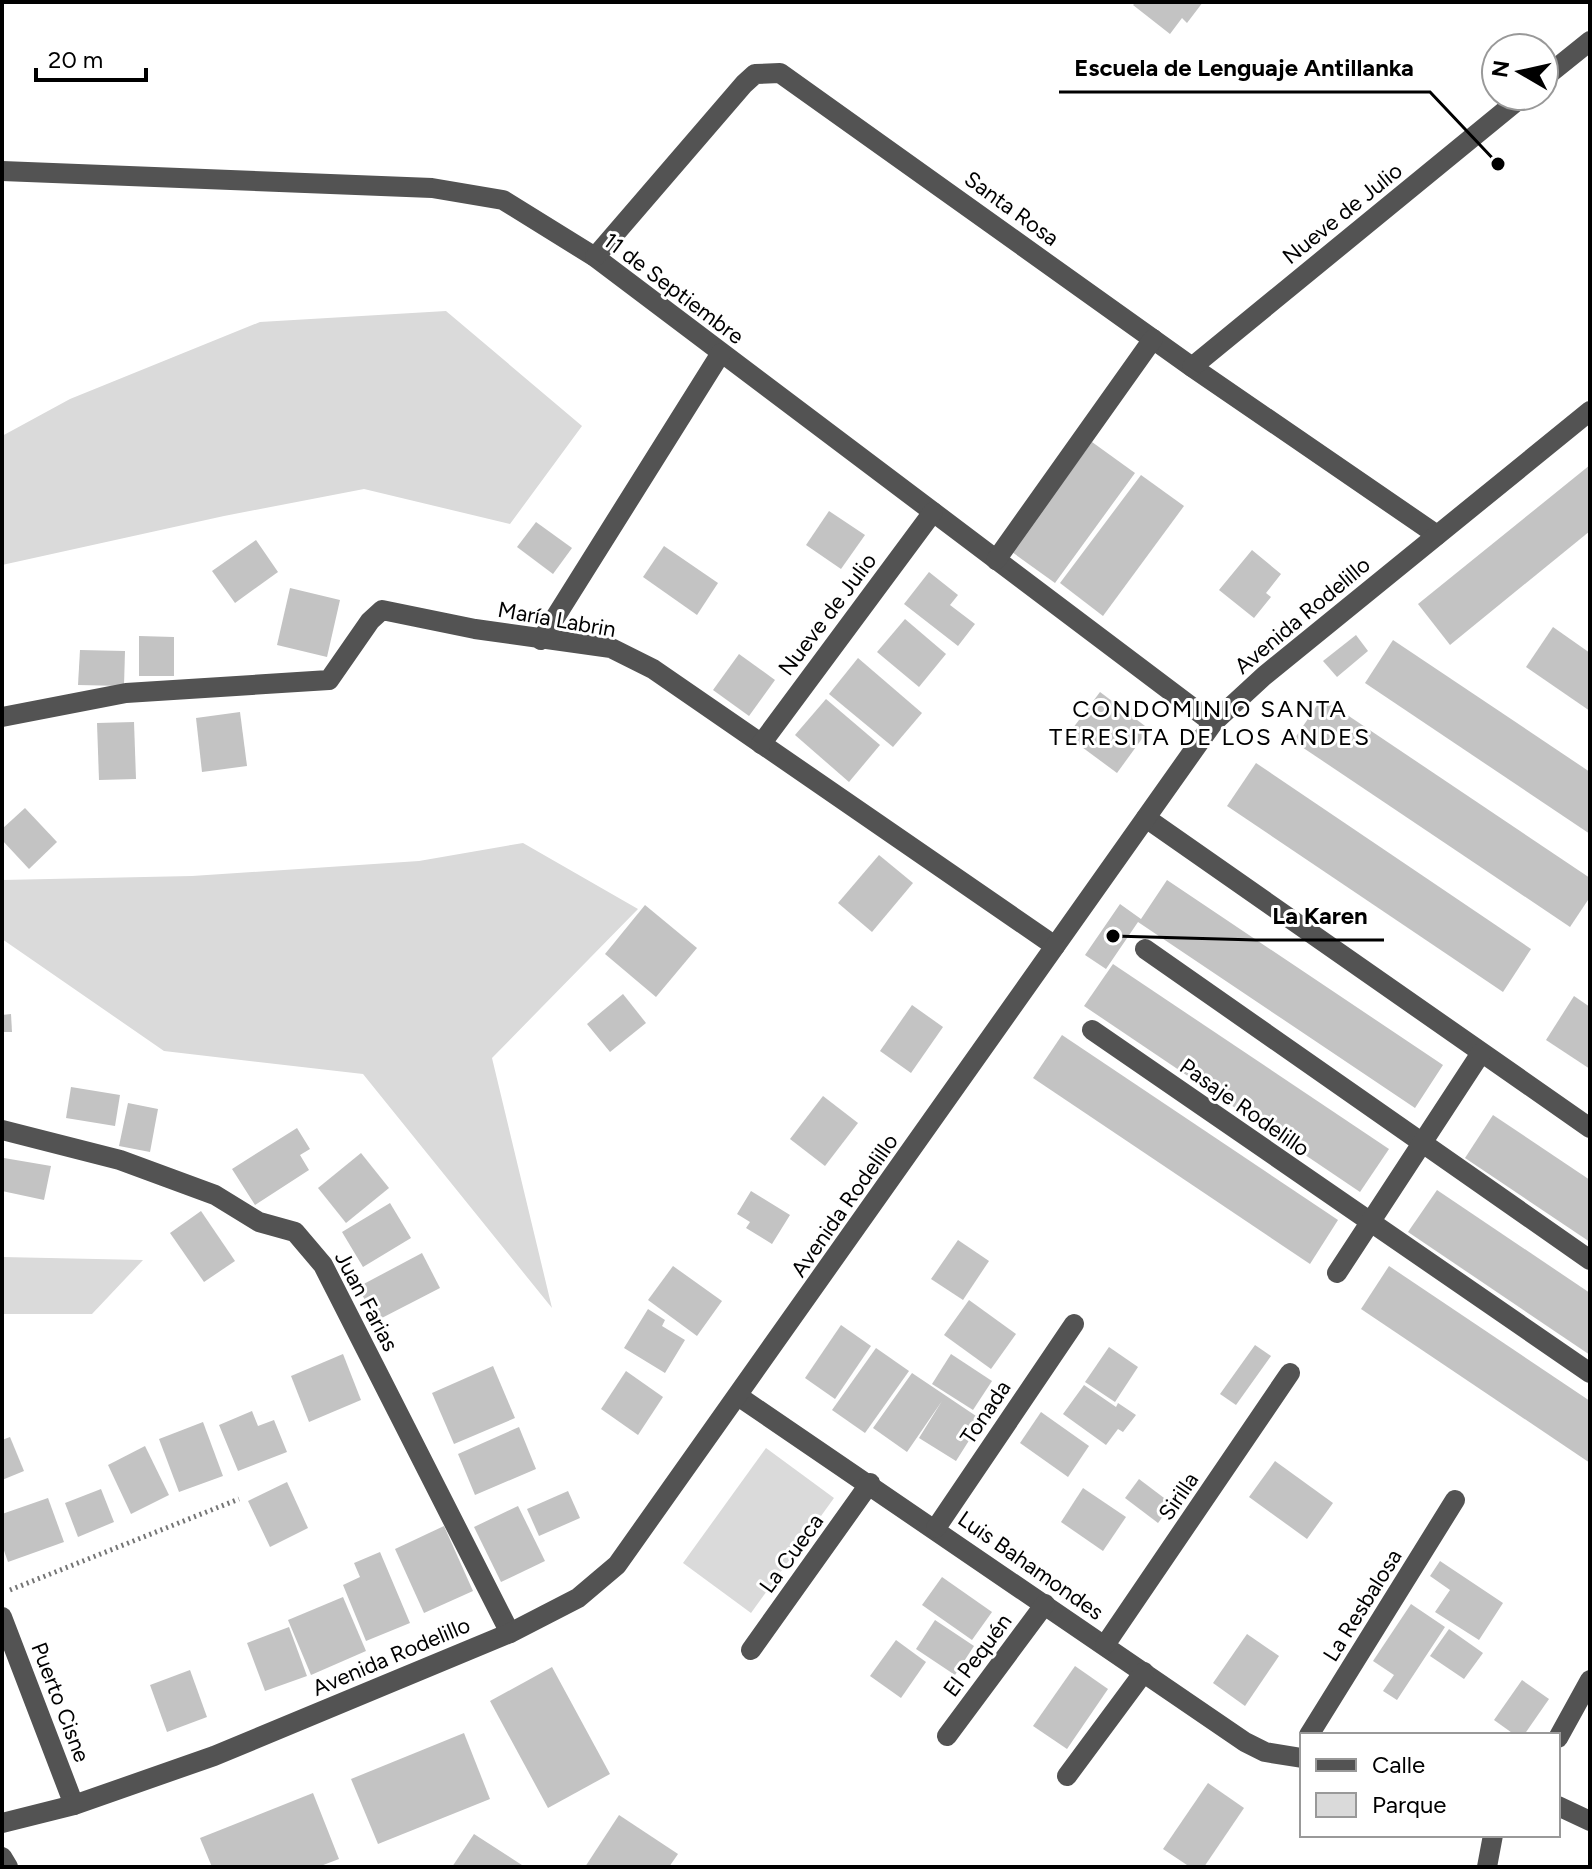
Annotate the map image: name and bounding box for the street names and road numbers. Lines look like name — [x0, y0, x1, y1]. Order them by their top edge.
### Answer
street label: Nueve de Julio — [1277, 157, 1408, 270]
street label: Santa Rosa — [959, 165, 1064, 252]
street label: 11 de Septiembre — [598, 227, 749, 350]
street label: Nueve de Julio — [773, 548, 882, 681]
street label: Avenida Rodelillo — [1229, 551, 1376, 680]
street label: María Labrin — [496, 596, 618, 643]
street label: Pasaje Rodelillo — [1175, 1053, 1315, 1162]
street label: Avenida Rodelillo — [785, 1128, 904, 1282]
street label: Juan Farias — [329, 1247, 404, 1356]
street label: Tonada — [954, 1375, 1017, 1449]
street label: Sirilla — [1153, 1467, 1204, 1525]
street label: Luis Bahamondes — [953, 1505, 1109, 1626]
street label: La Cueca — [754, 1508, 829, 1598]
street label: La Resbalosa — [1317, 1544, 1408, 1666]
street label: El Pequén — [937, 1608, 1017, 1702]
street label: Avenida Rodelillo — [308, 1611, 474, 1702]
street label: Puerto Cisne — [25, 1638, 96, 1766]

